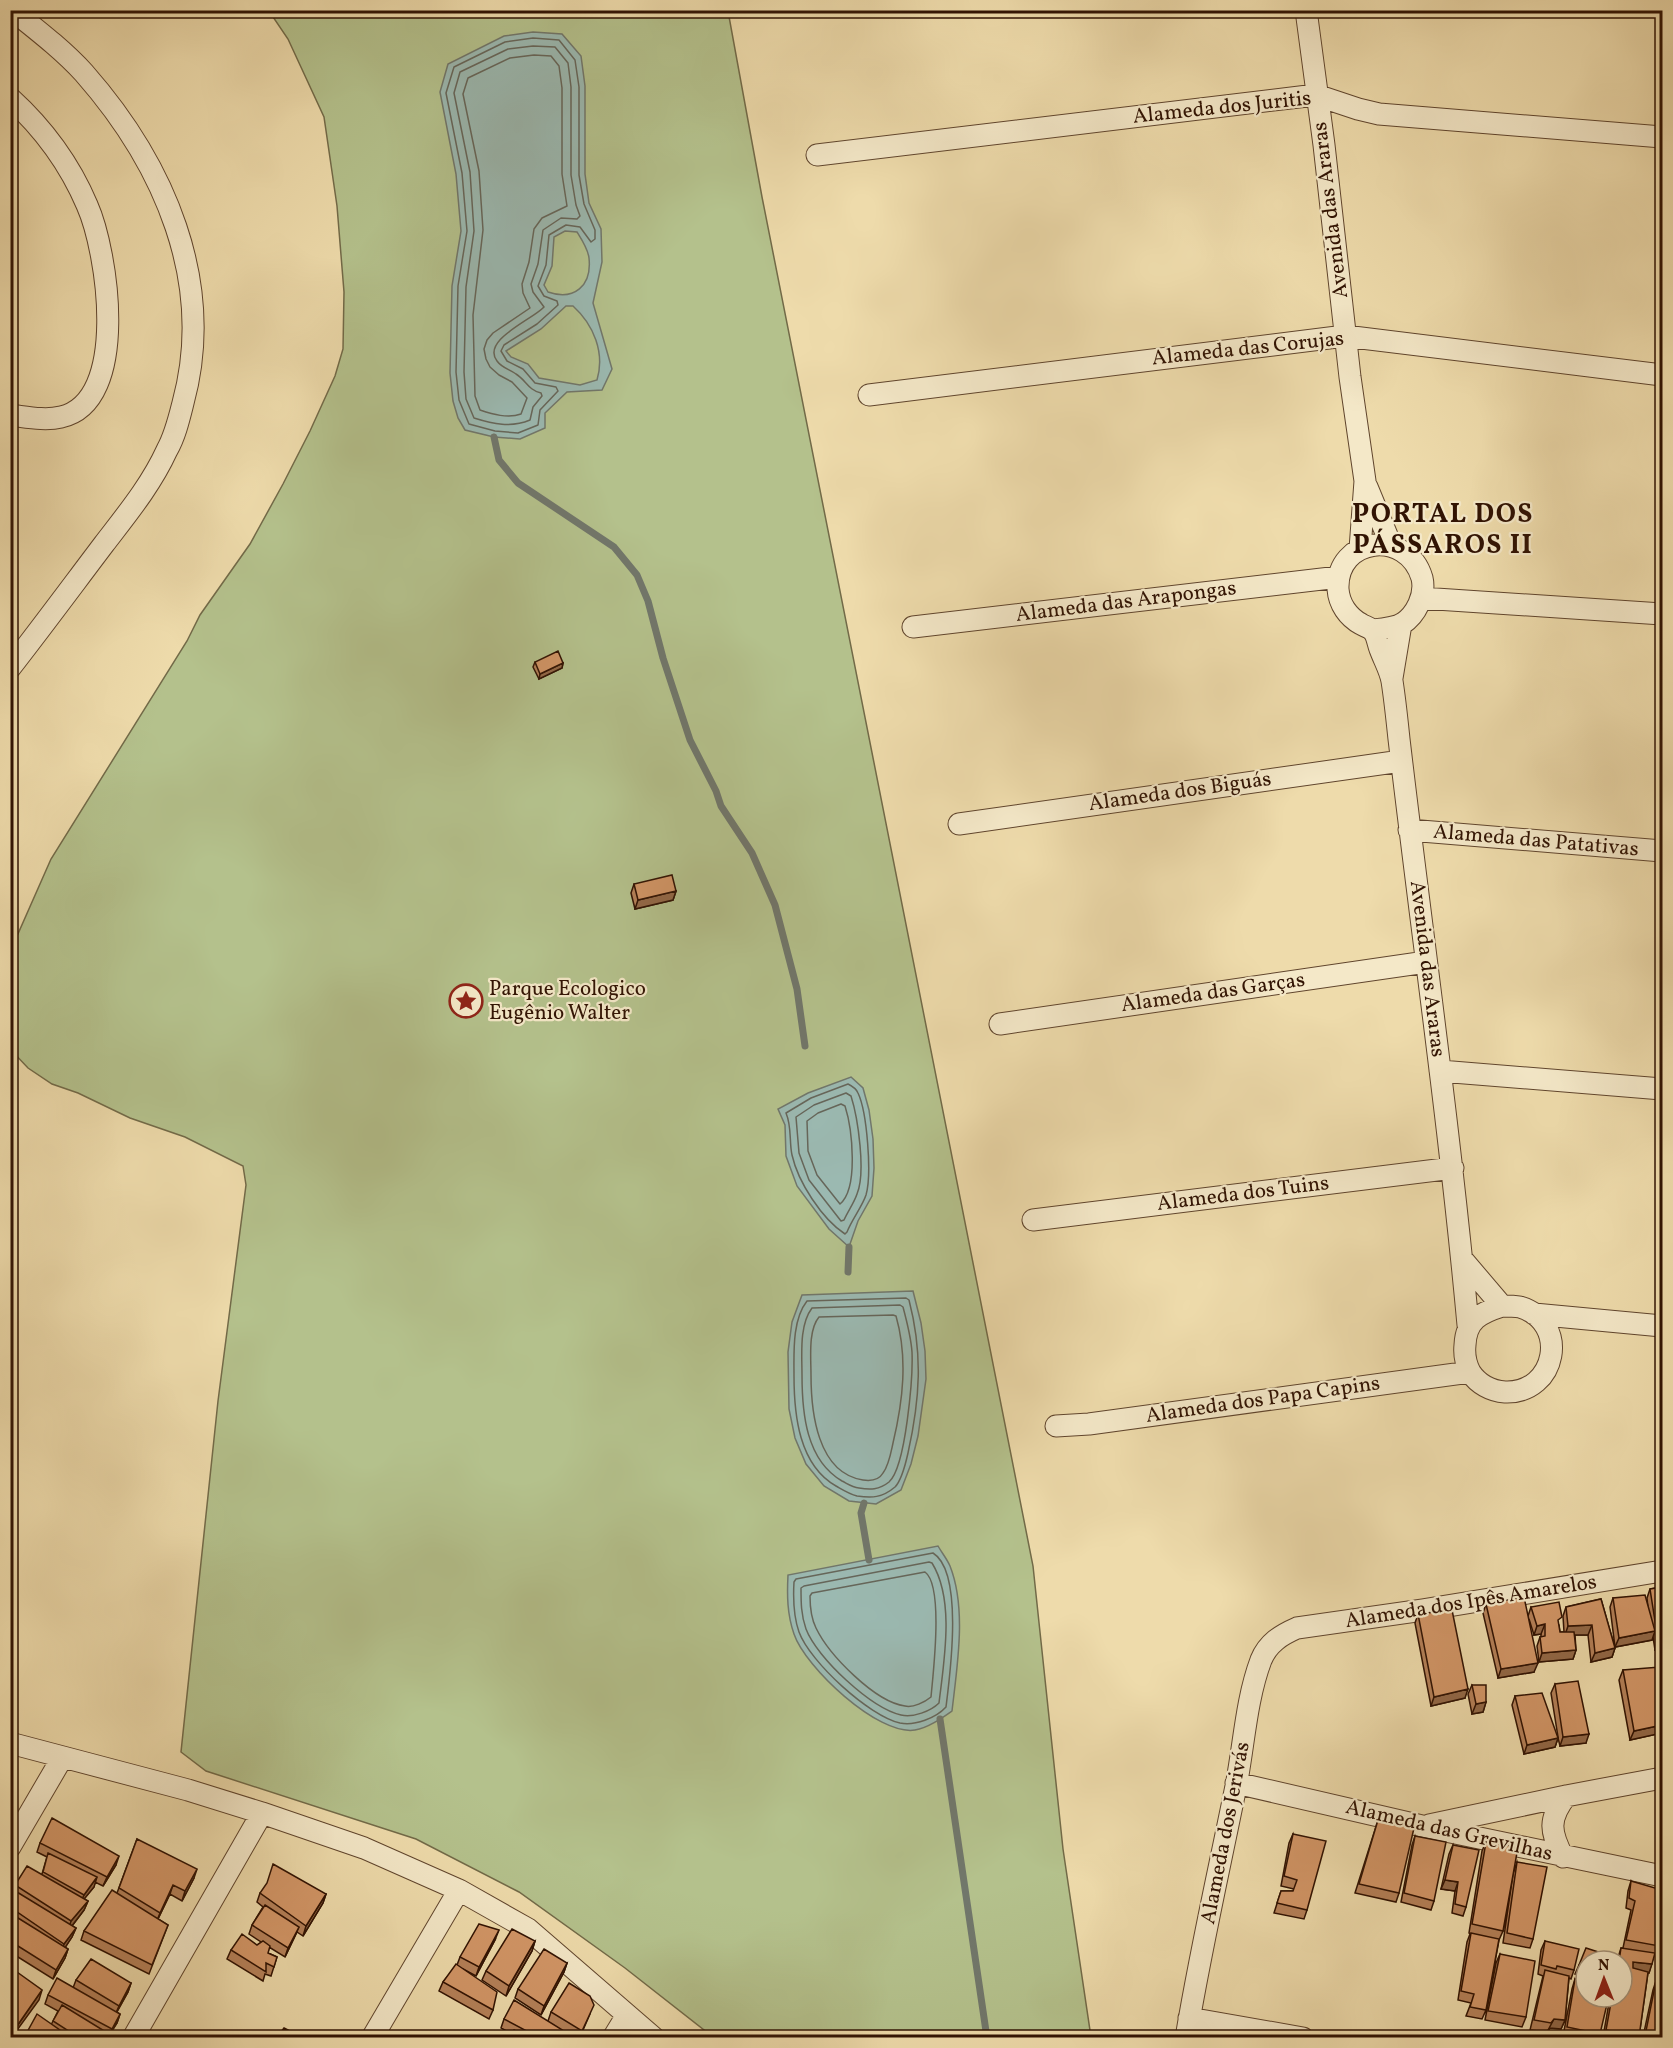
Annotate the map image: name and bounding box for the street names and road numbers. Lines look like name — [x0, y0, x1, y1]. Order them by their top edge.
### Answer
street label: Alameda dos Juritis — [1131, 84, 1313, 132]
street label: Avenida das Araras — [1306, 120, 1356, 300]
street label: Alameda das Corujas — [1151, 324, 1345, 374]
street label: Alameda das Arapongas — [1014, 574, 1238, 630]
street label: Alameda dos Biguás — [1087, 765, 1273, 819]
street label: Alameda das Patativas — [1432, 818, 1640, 864]
street label: Avenida das Araras — [1402, 879, 1452, 1059]
street label: Alameda das Garças — [1119, 966, 1307, 1020]
street label: Alameda dos Tuins — [1155, 1169, 1331, 1219]
street label: Alameda dos Papa Capins — [1144, 1369, 1382, 1431]
street label: Alameda dos Ipês Amarelos — [1343, 1568, 1599, 1636]
street label: Alameda dos Jerivás — [1194, 1739, 1258, 1927]
street label: Alameda das Grevilhas — [1343, 1793, 1555, 1869]

